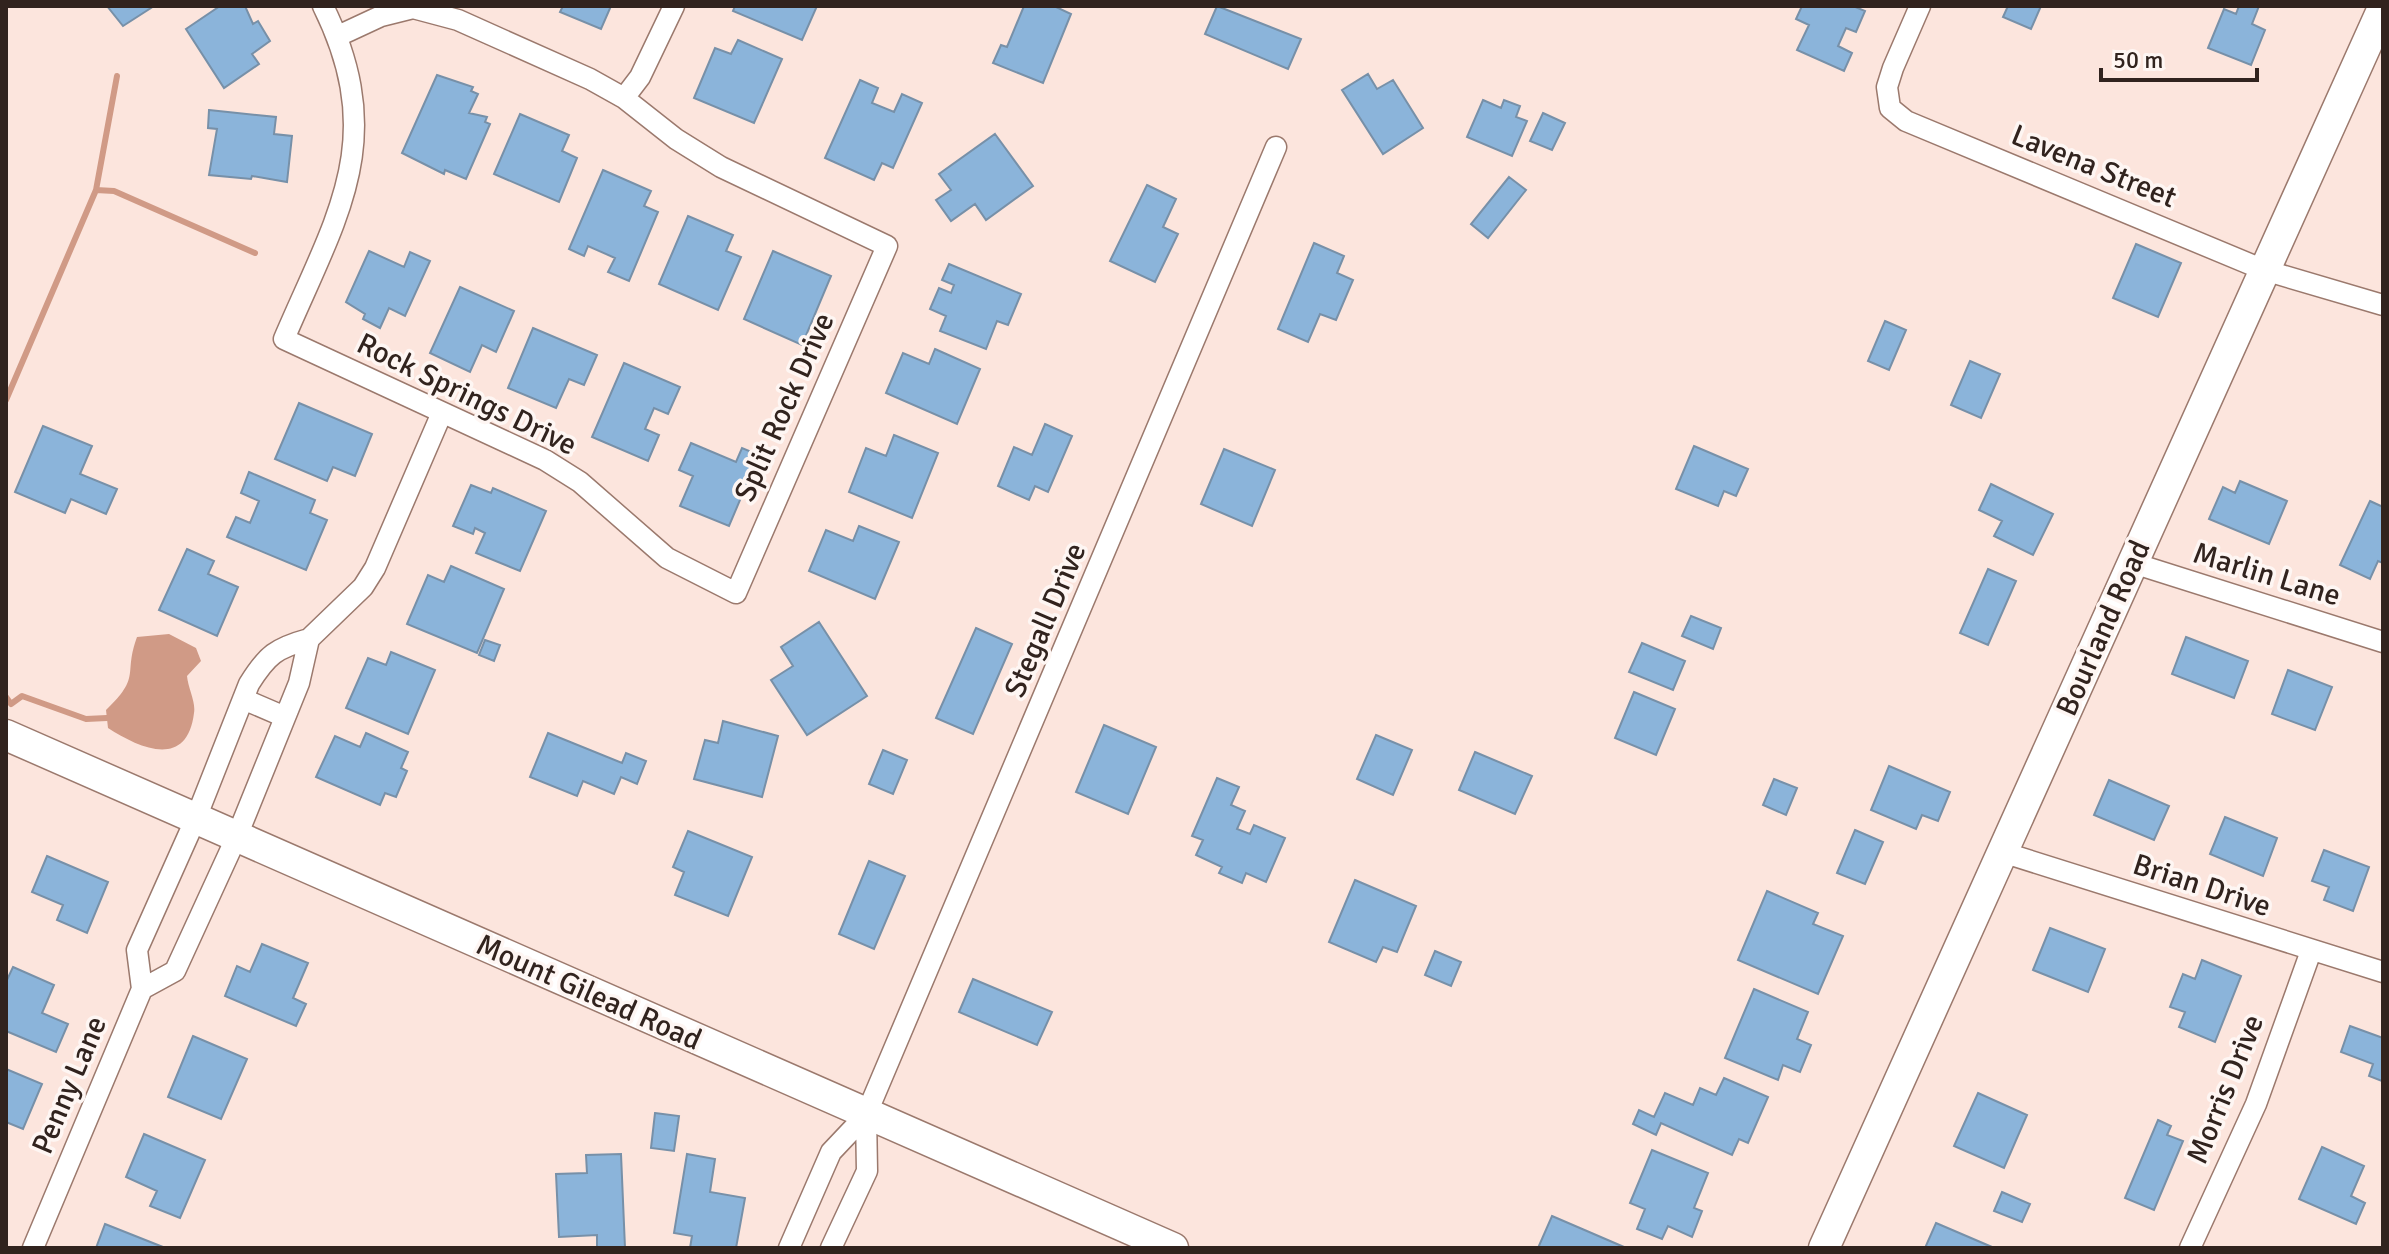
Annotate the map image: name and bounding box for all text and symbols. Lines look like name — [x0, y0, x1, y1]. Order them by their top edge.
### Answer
scale bar — [2101, 32, 2257, 82]
text: 50 m — [2113, 45, 2163, 75]
street label: Lavena Street — [2006, 117, 2182, 216]
street label: Split Rock Drive — [726, 307, 843, 507]
street label: Rock Springs Drive — [351, 325, 583, 464]
street label: Bourland Road — [2048, 535, 2159, 722]
street label: Marlin Lane — [2189, 535, 2345, 614]
street label: Stegall Drive — [996, 538, 1095, 703]
street label: Brian Drive — [2128, 846, 2275, 925]
street label: Mount Gilead Road — [471, 926, 707, 1059]
street label: Morris Drive — [2179, 1009, 2272, 1169]
street label: Penny Lane — [24, 1011, 115, 1160]

